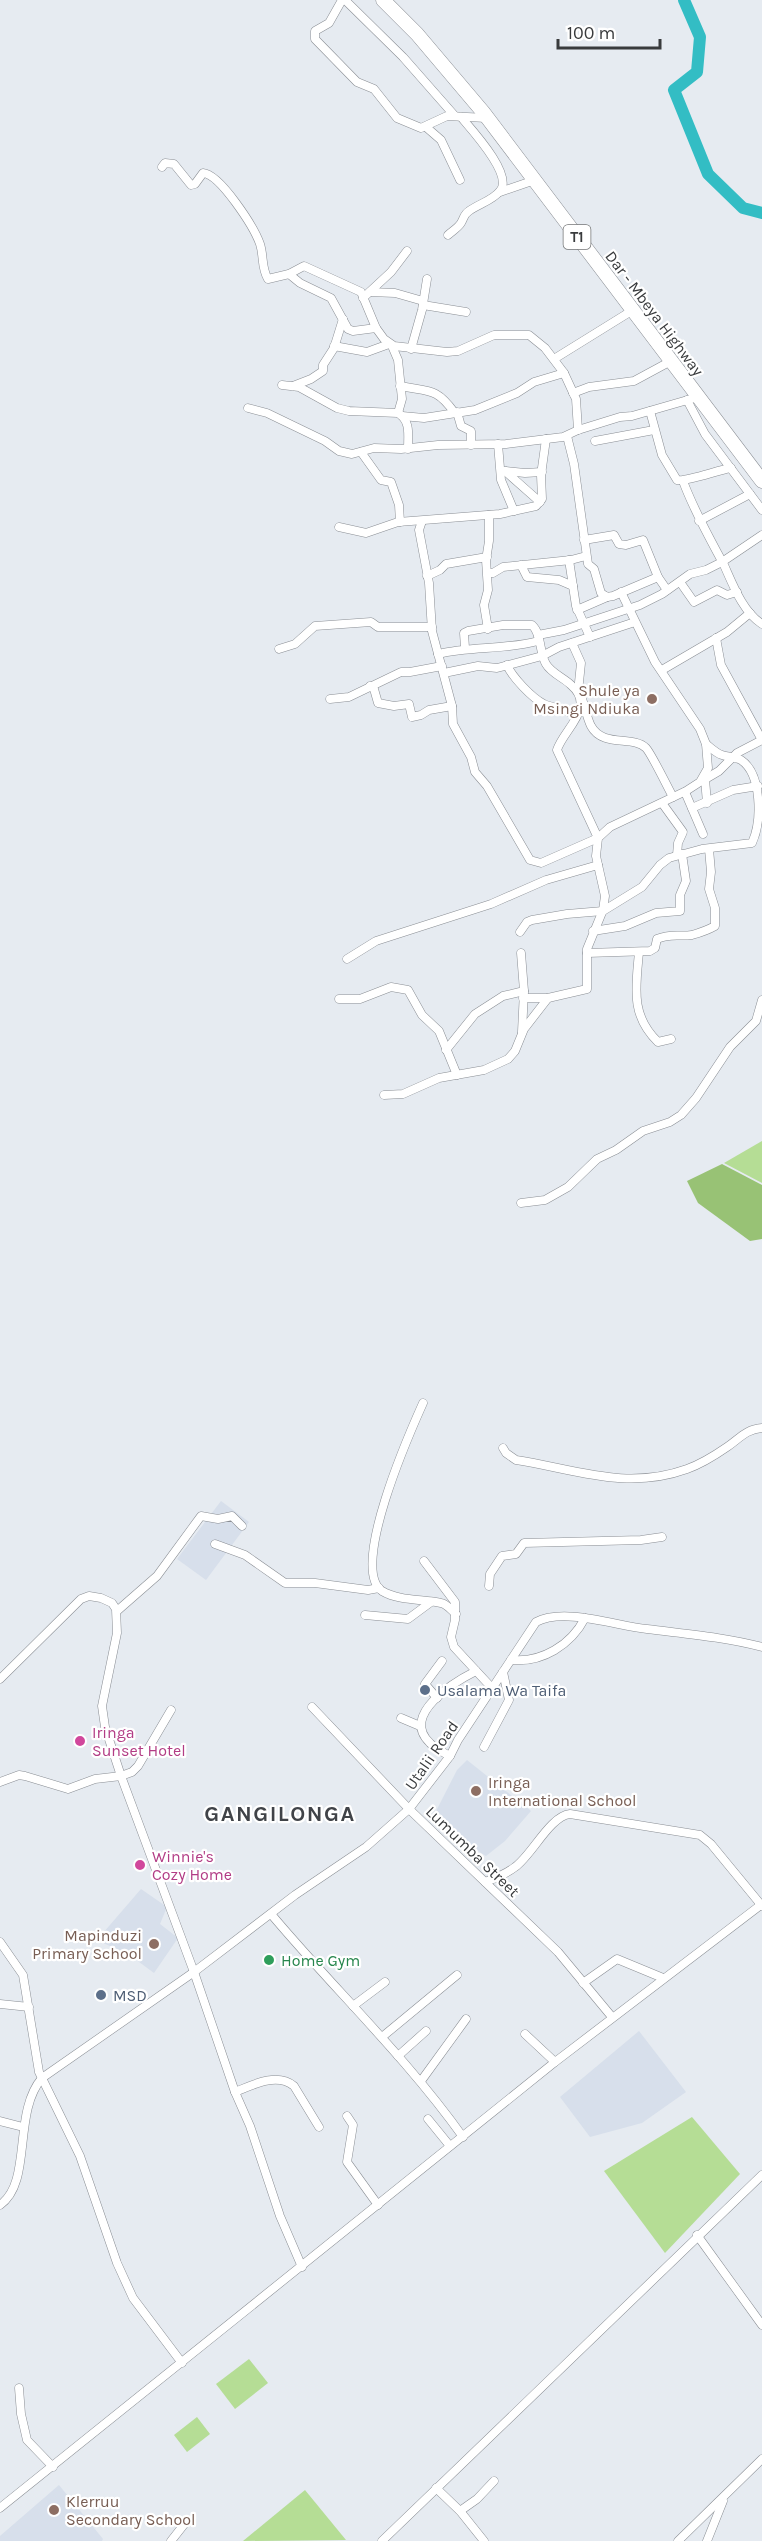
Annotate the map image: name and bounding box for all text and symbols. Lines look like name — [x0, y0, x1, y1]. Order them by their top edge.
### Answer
scale bar — [558, 12, 660, 50]
text: 100 m — [567, 22, 615, 44]
road number: T1 — [564, 225, 590, 249]
street label: Dar - Mbeya Highway — [601, 247, 708, 380]
place label: Shule ya Msingi Ndiuka — [533, 681, 640, 718]
marker: Shule ya Msingi Ndiuka — [645, 692, 659, 706]
place label: Usalama Wa Taifa — [437, 1681, 566, 1700]
marker: Usalama Wa Taifa — [418, 1683, 432, 1697]
street label: Utalii Road — [401, 1717, 462, 1793]
place label: Iringa Sunset Hotel — [92, 1723, 186, 1760]
marker: Iringa Sunset Hotel — [73, 1734, 87, 1748]
place label: Iringa International School — [488, 1773, 636, 1810]
marker: Iringa International School — [469, 1784, 483, 1798]
district label: GANGILONGA — [204, 1801, 356, 1827]
street label: Lumumba Street — [422, 1802, 523, 1901]
place label: Winnie's Cozy Home — [152, 1847, 232, 1884]
marker: Winnie's Cozy Home — [133, 1858, 147, 1872]
place label: Mapinduzi Primary School — [32, 1926, 142, 1963]
marker: Mapinduzi Primary School — [147, 1937, 161, 1951]
place label: Home Gym — [281, 1951, 360, 1970]
marker: Home Gym — [262, 1953, 276, 1967]
place label: MSD — [113, 1986, 147, 2005]
marker: MSD — [94, 1988, 108, 2002]
place label: Klerruu Secondary School — [66, 2492, 195, 2529]
marker: Klerruu Secondary School — [47, 2503, 61, 2517]

